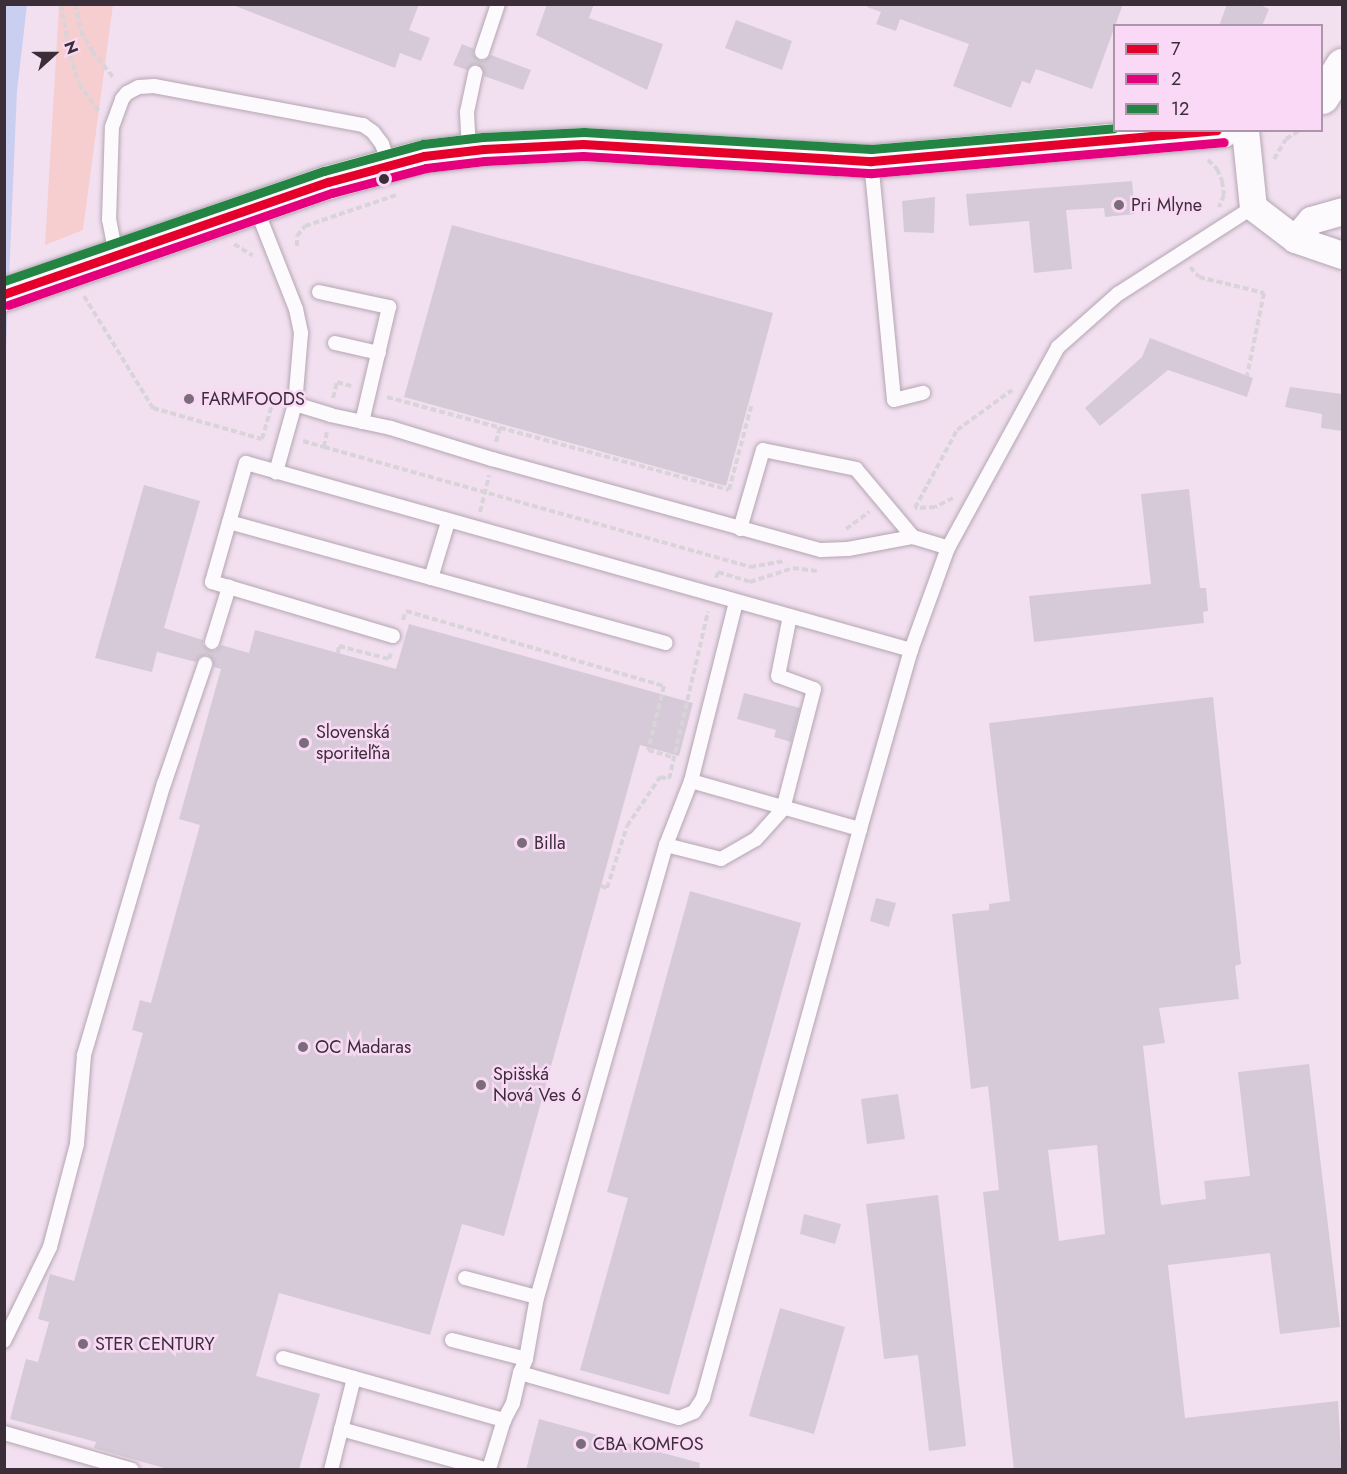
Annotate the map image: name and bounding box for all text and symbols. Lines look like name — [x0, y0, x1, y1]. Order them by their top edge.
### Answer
north arrow — [24, 24, 84, 84]
legend — [1113, 24, 1323, 132]
text: 7 — [1171, 36, 1180, 62]
text: N — [58, 37, 84, 57]
text: 2 — [1171, 66, 1181, 92]
text: 12 — [1171, 96, 1189, 122]
unlabelled marker — [378, 173, 390, 185]
place label: Pri Mlyne — [1131, 194, 1202, 216]
marker: Pri Mlyne — [1112, 198, 1126, 212]
place label: FARMFOODS — [201, 388, 305, 410]
marker: FARMFOODS — [182, 392, 196, 406]
place label: Slovenská sporiteľňa — [316, 722, 390, 764]
marker: Slovenská sporiteľňa — [297, 736, 311, 750]
place label: Billa — [534, 832, 566, 854]
marker: Billa — [515, 836, 529, 850]
place label: OC Madaras — [315, 1036, 411, 1058]
marker: OC Madaras — [296, 1040, 310, 1054]
place label: Spišská Nová Ves 6 — [493, 1064, 581, 1106]
marker: Spišská Nová Ves 6 — [474, 1078, 488, 1092]
place label: STER CENTURY — [95, 1333, 215, 1355]
marker: STER CENTURY — [76, 1337, 90, 1351]
place label: CBA KOMFOS — [593, 1433, 704, 1455]
marker: CBA KOMFOS — [574, 1437, 588, 1451]

